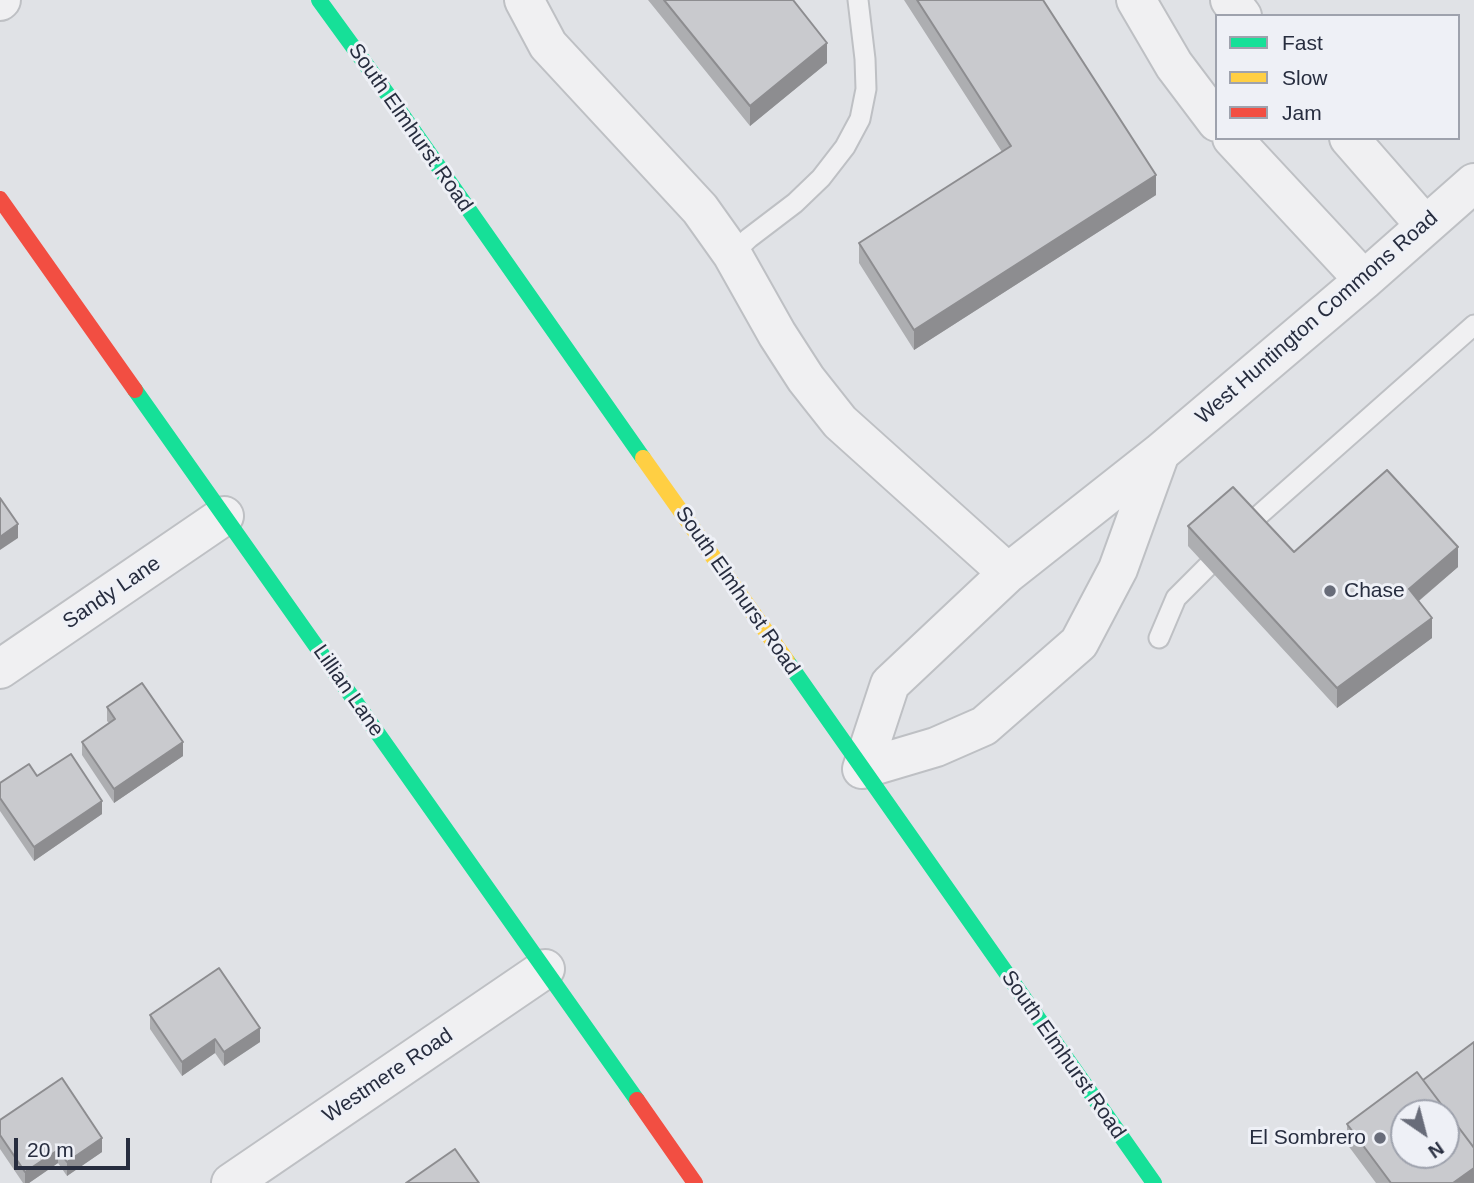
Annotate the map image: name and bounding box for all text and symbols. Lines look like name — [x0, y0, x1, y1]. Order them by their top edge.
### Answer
legend — [1215, 14, 1460, 140]
text: Fast — [1282, 31, 1323, 54]
street label: South Elmhurst Road — [342, 39, 478, 217]
text: Slow — [1282, 66, 1328, 89]
text: Jam — [1282, 101, 1322, 124]
street label: West Huntington Commons Road — [1191, 206, 1443, 430]
street label: South Elmhurst Road — [669, 502, 805, 680]
street label: Sandy Lane — [58, 551, 166, 635]
place label: Chase — [1344, 578, 1405, 604]
marker: Chase — [1322, 583, 1338, 599]
street label: Lillian Lane — [307, 640, 389, 742]
street label: South Elmhurst Road — [995, 966, 1131, 1144]
street label: Westmere Road — [318, 1023, 458, 1129]
north arrow — [1390, 1099, 1460, 1169]
scale bar — [18, 1124, 133, 1168]
place label: El Sombrero — [1249, 1125, 1366, 1151]
marker: El Sombrero — [1372, 1130, 1388, 1146]
text: N — [1425, 1137, 1448, 1163]
text: 20 m — [27, 1138, 74, 1161]

